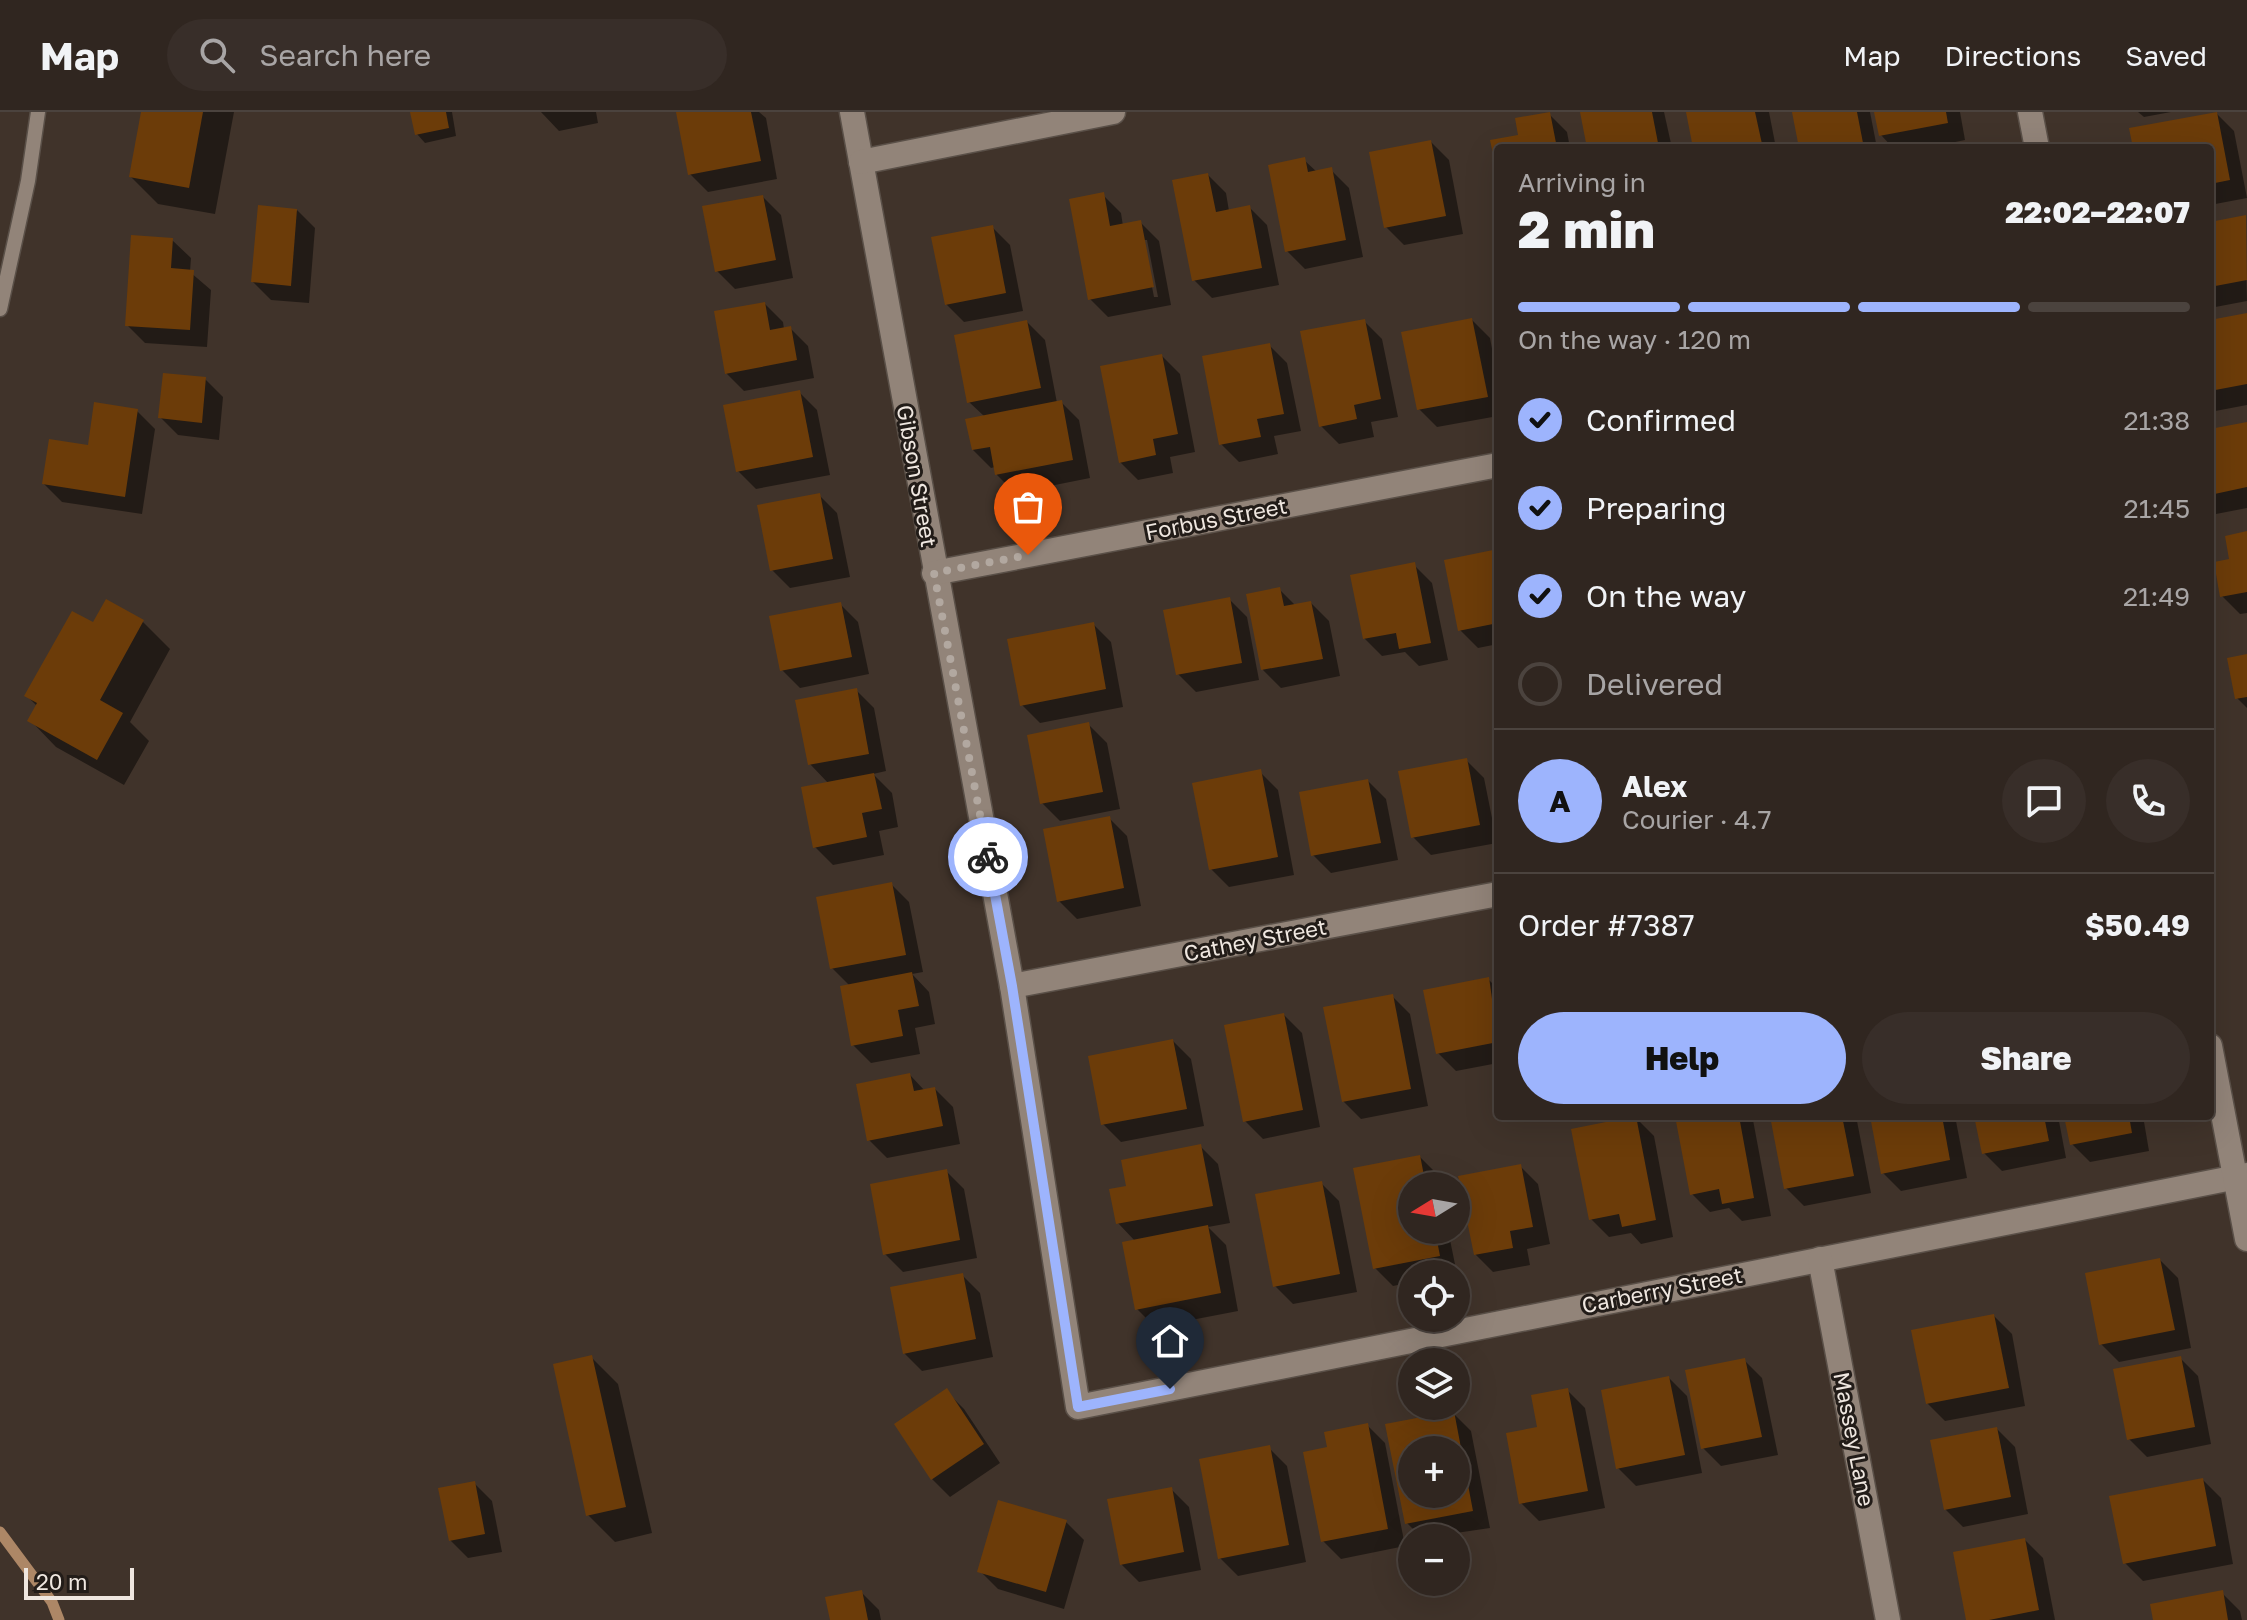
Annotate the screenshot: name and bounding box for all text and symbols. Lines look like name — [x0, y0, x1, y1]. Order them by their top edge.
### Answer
search box — [167, 19, 727, 91]
text: Map — [40, 33, 119, 78]
icon: search — [195, 33, 239, 77]
text: Search here — [259, 37, 431, 73]
text: Map — [1843, 39, 1900, 72]
text: Directions — [1944, 39, 2081, 72]
text: Saved — [2125, 39, 2207, 72]
text: Arriving in — [1518, 167, 1646, 198]
text: 22:02–22:07 — [2005, 194, 2190, 230]
text: 2 min — [1518, 197, 1655, 259]
text: On the way · 120 m — [1518, 324, 1751, 355]
icon: check — [1518, 398, 1562, 442]
text: Confirmed — [1586, 402, 1736, 438]
street label: Gibson Street — [892, 403, 943, 549]
text: 21:38 — [2123, 405, 2190, 436]
pin — [994, 473, 1062, 555]
icon: bag — [1006, 485, 1050, 529]
icon: check — [1518, 486, 1562, 530]
text: Preparing — [1586, 490, 1727, 526]
street label: Forbus Street — [1143, 492, 1289, 545]
text: 21:45 — [2124, 493, 2190, 524]
icon: check — [1518, 574, 1562, 618]
text: On the way — [1586, 578, 1746, 614]
text: 21:49 — [2123, 581, 2190, 612]
text: Delivered — [1586, 666, 1723, 702]
button: chat — [2002, 759, 2086, 843]
button: phone — [2106, 759, 2190, 843]
text: Alex — [1622, 768, 1687, 804]
text: A — [1549, 783, 1571, 819]
text: Courier · 4.7 — [1622, 804, 1772, 835]
courier — [948, 817, 1028, 897]
icon: bike — [966, 835, 1010, 879]
text: Order #7387 — [1518, 907, 1695, 943]
text: $50.49 — [2085, 907, 2190, 943]
street label: Cathey Street — [1181, 912, 1329, 967]
button: Help — [1518, 1012, 1846, 1104]
button: Share — [1862, 1012, 2190, 1104]
north arrow — [1398, 1172, 1470, 1244]
map controls — [1398, 1172, 1470, 1596]
button: locate — [1398, 1260, 1470, 1332]
street label: Carberry Street — [1579, 1261, 1744, 1318]
pin — [1136, 1307, 1204, 1389]
icon: home — [1148, 1319, 1192, 1363]
button: layers — [1398, 1348, 1470, 1420]
street label: Massey Lane — [1828, 1369, 1881, 1508]
button: + — [1398, 1436, 1470, 1508]
button: − — [1398, 1524, 1470, 1596]
scale bar — [24, 1564, 134, 1600]
text: 20 m — [36, 1568, 87, 1595]

